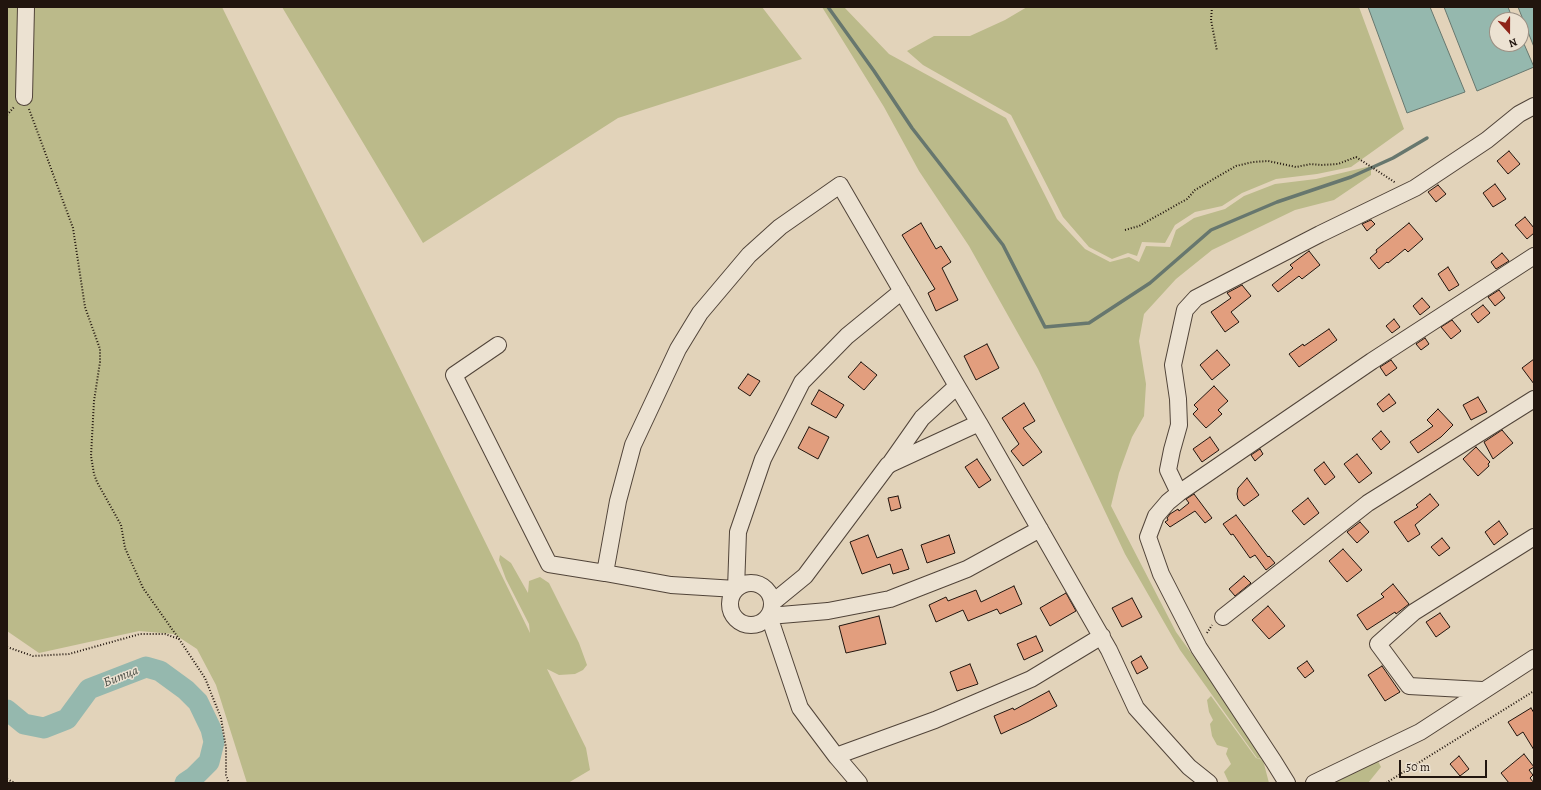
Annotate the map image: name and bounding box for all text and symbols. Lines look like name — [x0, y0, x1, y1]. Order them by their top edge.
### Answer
north arrow — [1489, 12, 1529, 52]
text: N — [1507, 34, 1520, 51]
water label: Битца — [101, 663, 141, 691]
scale bar — [1401, 752, 1489, 778]
text: 50 m — [1406, 759, 1430, 775]

